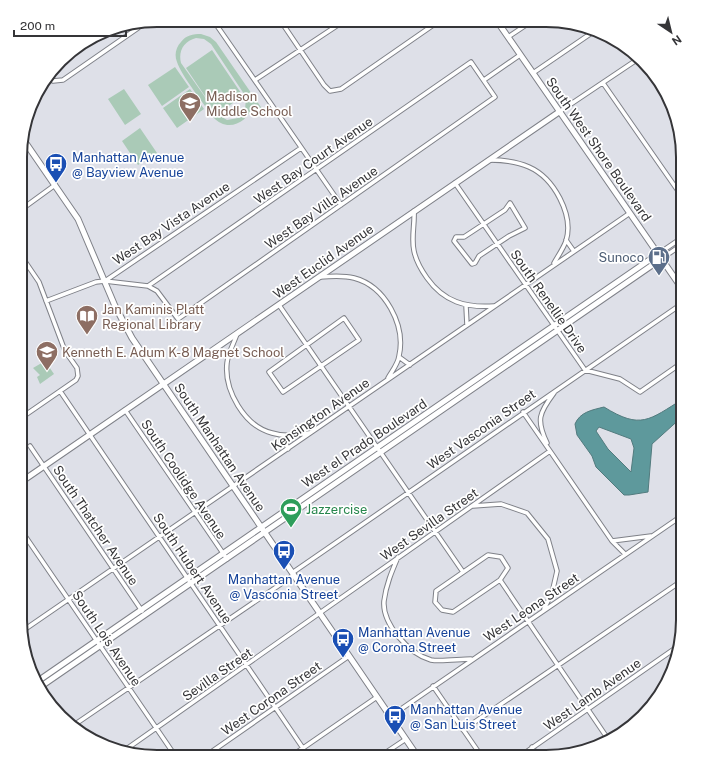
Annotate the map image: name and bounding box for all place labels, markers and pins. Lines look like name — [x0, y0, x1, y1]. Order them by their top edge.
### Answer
place label: Madison Middle School — [206, 89, 292, 119]
school or university icon: Madison Middle School — [177, 90, 203, 123]
place label: Manhattan Avenue @ Bayview Avenue — [72, 150, 184, 180]
bus stop icon: Manhattan Avenue @ Bayview Avenue — [43, 151, 69, 184]
fuel station icon: Sunoco — [646, 244, 672, 277]
place label: Sunoco — [598, 250, 644, 265]
place label: Jan Kaminis Platt Regional Library — [102, 302, 204, 332]
library icon: Jan Kaminis Platt Regional Library — [74, 303, 100, 336]
school or university icon: Kenneth E. Adum K-8 Magnet School — [34, 339, 60, 372]
place label: Kenneth E. Adum K-8 Magnet School — [62, 345, 284, 360]
sports icon: Jazzercise — [278, 496, 304, 529]
place label: Jazzercise — [306, 502, 367, 517]
bus stop icon: Manhattan Avenue @ Vasconia Street — [271, 538, 297, 571]
place label: Manhattan Avenue @ Vasconia Street — [228, 572, 340, 602]
place label: Manhattan Avenue @ Corona Street — [358, 625, 470, 655]
bus stop icon: Manhattan Avenue @ Corona Street — [330, 626, 356, 659]
place label: Manhattan Avenue @ San Luis Street — [410, 702, 522, 732]
bus stop icon: Manhattan Avenue @ San Luis Street — [382, 703, 408, 736]

